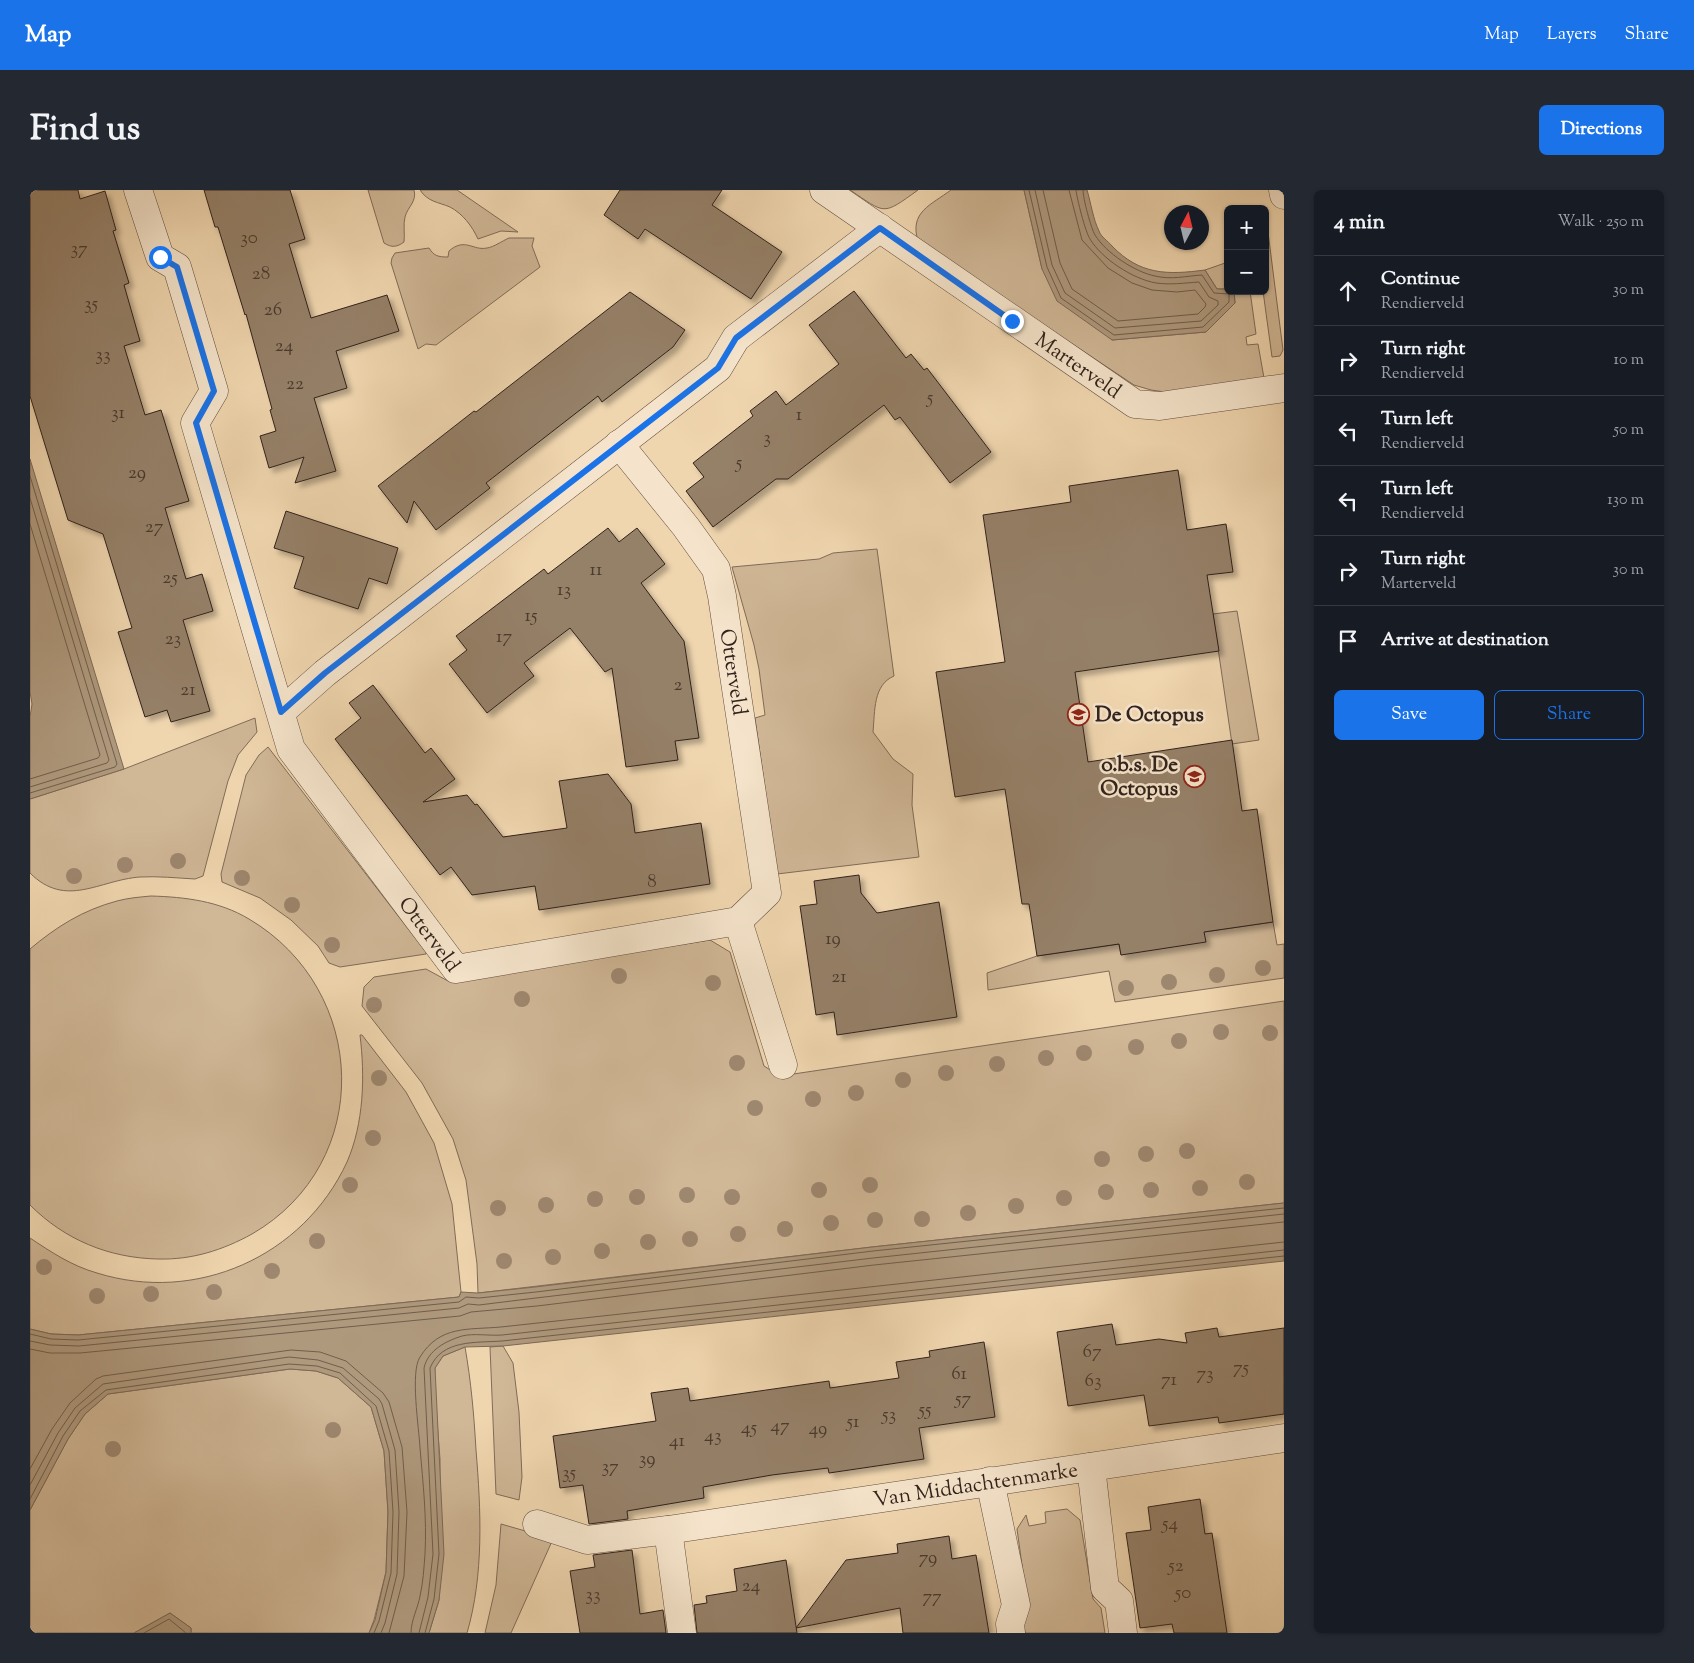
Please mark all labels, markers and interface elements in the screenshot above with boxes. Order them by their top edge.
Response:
text: Map [25,18,71,52]
text: Map [1484,22,1519,48]
text: Layers [1547,22,1597,48]
text: Share [1625,22,1669,48]
text: Find us [30,105,140,156]
button: Directions [1539,105,1664,155]
north arrow [1164,205,1209,250]
map controls [1224,205,1269,295]
button: + [1224,205,1269,250]
text: 4 min [1334,208,1385,238]
text: Walk · 250 m [1558,211,1644,234]
house number: 30 [240,225,258,252]
house number: 37 [70,236,88,263]
route start [149,246,172,269]
button: − [1224,250,1269,295]
house number: 28 [252,261,270,288]
text: Continue [1381,266,1460,293]
icon: ahead [1334,277,1362,305]
text: 30 m [1613,279,1644,302]
house number: 35 [84,291,99,318]
text: Rendierveld [1381,293,1464,316]
house number: 26 [264,297,282,324]
route end [1001,310,1024,333]
street label: Marterveld [1028,326,1127,407]
house number: 24 [275,333,294,360]
text: Turn right [1381,336,1465,363]
house number: 33 [95,342,111,369]
icon: right [1334,347,1362,375]
text: 10 m [1614,349,1644,372]
text: Rendierveld [1381,363,1464,386]
house number: 22 [286,371,304,398]
house number: 5 [926,385,934,412]
house number: 31 [111,400,126,427]
house number: 1 [796,402,803,429]
text: Turn left [1381,406,1453,433]
icon: left [1334,417,1362,445]
text: 50 m [1613,419,1644,442]
house number: 3 [763,425,771,452]
text: Rendierveld [1381,433,1464,456]
house number: 5 [735,450,743,477]
house number: 29 [128,460,146,487]
text: Turn left [1381,476,1453,503]
icon: left [1334,487,1362,515]
text: 130 m [1607,489,1644,512]
text: Rendierveld [1381,503,1464,526]
house number: 27 [145,514,164,541]
text: Turn right [1381,546,1465,573]
house number: 11 [590,557,603,584]
icon: right [1334,557,1362,585]
text: 30 m [1613,559,1644,582]
house number: 25 [162,565,178,592]
text: Marterveld [1381,573,1456,596]
house number: 13 [557,577,571,604]
house number: 15 [525,603,538,630]
house number: 17 [496,624,512,651]
house number: 23 [165,626,181,653]
street label: Otterveld [710,627,754,718]
icon: arrive [1334,627,1362,655]
text: Arrive at destination [1381,627,1549,654]
house number: 2 [674,672,683,699]
house number: 21 [180,677,196,704]
button: Save [1334,690,1484,740]
button: Share [1494,690,1644,740]
place label: De Octopus [1095,701,1204,731]
school or university icon: De Octopus [1067,702,1091,726]
place label: o.b.s. De Octopus [1100,751,1178,805]
school or university icon: o.b.s. De Octopus [1182,764,1206,788]
house number: 8 [647,869,657,896]
street label: Otterveld [390,891,467,979]
house number: 19 [825,926,841,953]
house number: 21 [831,964,847,991]
house number: 67 [1083,1339,1102,1366]
house number: 75 [1233,1355,1250,1382]
house number: 61 [951,1361,967,1388]
house number: 73 [1196,1361,1214,1388]
house number: 71 [1161,1367,1178,1394]
house number: 63 [1084,1368,1102,1395]
house number: 57 [954,1386,971,1413]
house number: 55 [917,1397,932,1424]
house number: 53 [881,1402,896,1429]
house number: 51 [846,1409,860,1436]
house number: 47 [770,1413,790,1440]
house number: 45 [741,1415,758,1442]
house number: 49 [809,1416,827,1443]
house number: 43 [704,1423,722,1450]
house number: 41 [669,1428,686,1455]
house number: 39 [639,1446,655,1473]
house number: 37 [601,1454,619,1481]
street label: Van Middachtenmarke [871,1456,1080,1516]
house number: 35 [562,1460,577,1487]
house number: 54 [1161,1511,1178,1538]
house number: 79 [919,1545,937,1572]
house number: 52 [1167,1553,1184,1580]
house number: 24 [742,1573,761,1600]
house number: 50 [1174,1580,1191,1607]
house number: 33 [585,1582,601,1609]
house number: 77 [922,1584,942,1611]

